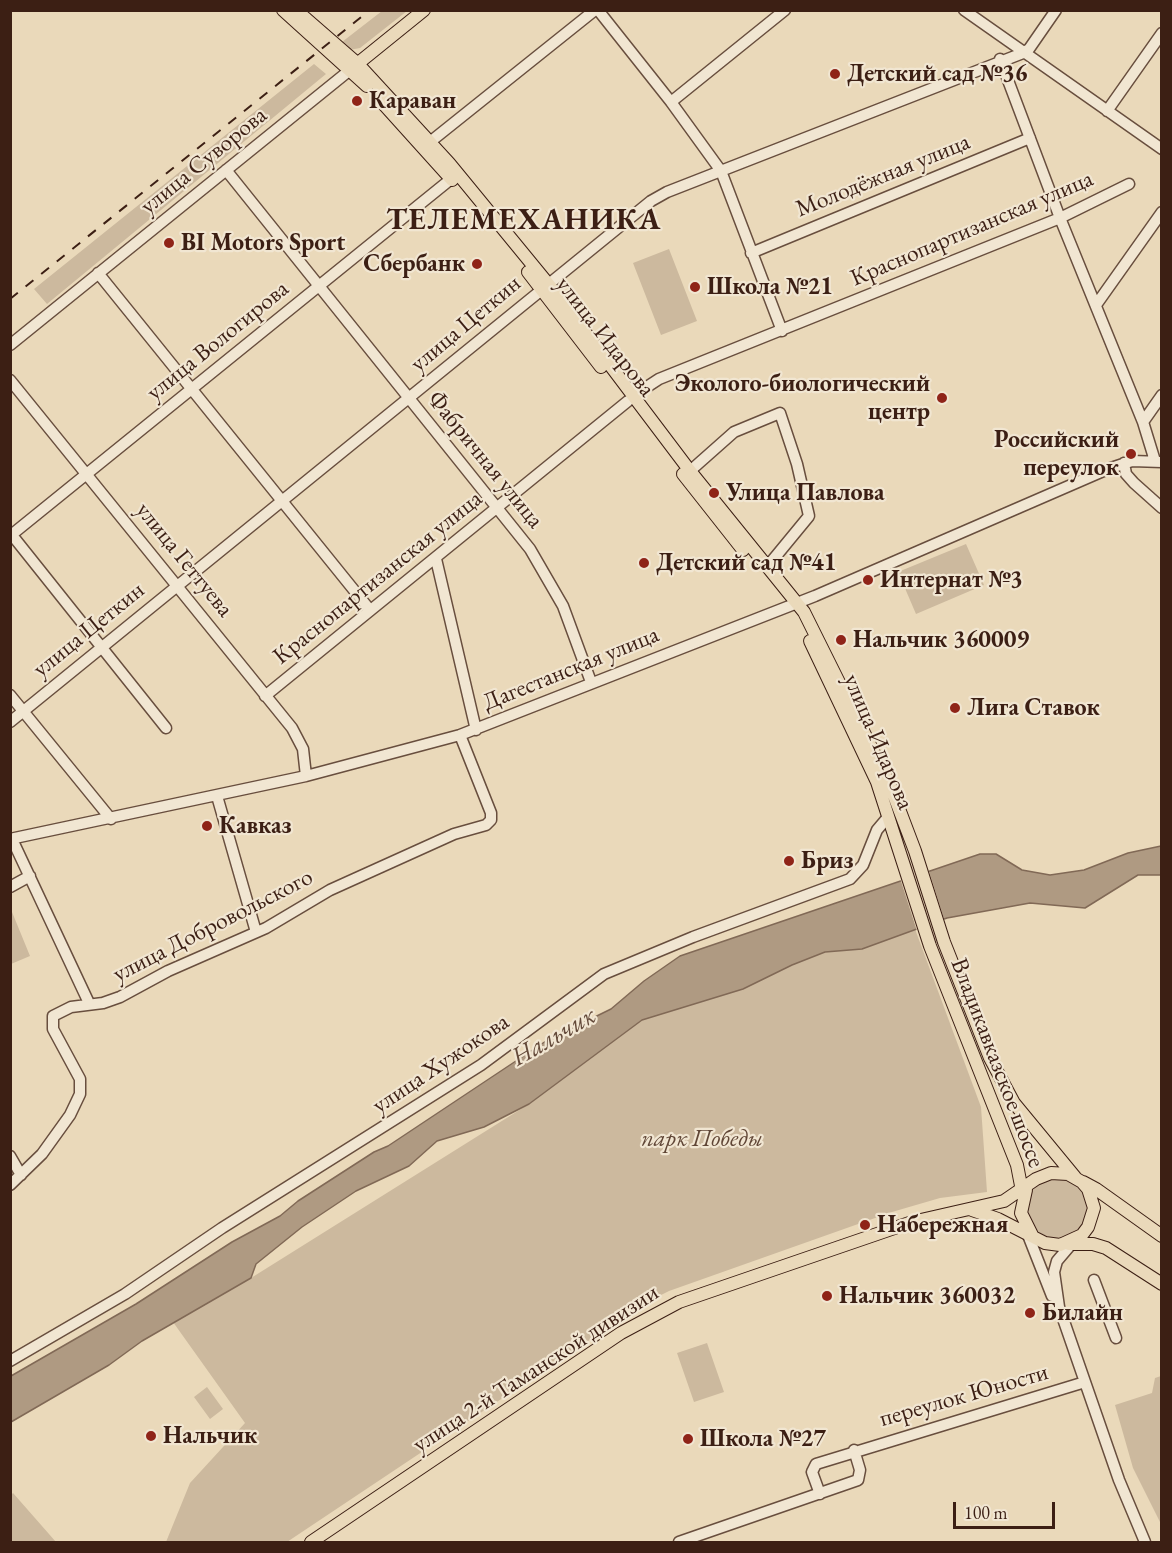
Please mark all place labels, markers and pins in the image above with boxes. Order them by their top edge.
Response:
place label: Детский сад №36 [847,60,1027,88]
marker: Детский сад №36 [828,67,842,81]
place label: Караван [369,87,456,115]
marker: Караван [350,94,364,108]
place label: BI Motors Sport [181,229,345,257]
marker: BI Motors Sport [162,236,176,250]
place label: Сбербанк [363,250,465,278]
marker: Сбербанк [470,257,484,271]
place label: Школа №21 [707,273,833,301]
marker: Школа №21 [688,280,702,294]
place label: Эколого-биологический центр [674,370,930,426]
marker: Эколого-биологический центр [935,391,949,405]
place label: Российский переулок [994,426,1119,482]
marker: Российский переулок [1124,447,1138,461]
place label: Улица Павлова [726,479,885,507]
marker: Улица Павлова [707,486,721,500]
place label: Детский сад №41 [656,549,836,577]
marker: Детский сад №41 [637,556,651,570]
place label: Интернат №3 [880,566,1023,594]
marker: Интернат №3 [861,573,875,587]
place label: Нальчик 360009 [853,626,1029,654]
marker: Нальчик 360009 [834,633,848,647]
place label: Лига Ставок [967,694,1100,722]
marker: Лига Ставок [948,701,962,715]
place label: Кавказ [219,812,291,840]
marker: Кавказ [200,819,214,833]
place label: Бриз [801,847,854,875]
marker: Бриз [782,854,796,868]
place label: Набережная [877,1211,1008,1239]
marker: Набережная [858,1218,872,1232]
place label: Нальчик 360032 [839,1282,1015,1310]
marker: Нальчик 360032 [820,1289,834,1303]
place label: Билайн [1042,1299,1123,1327]
marker: Билайн [1023,1306,1037,1320]
place label: Нальчик [163,1422,257,1450]
place label: Школа №27 [700,1425,826,1453]
marker: Нальчик [144,1429,158,1443]
marker: Школа №27 [681,1432,695,1446]

